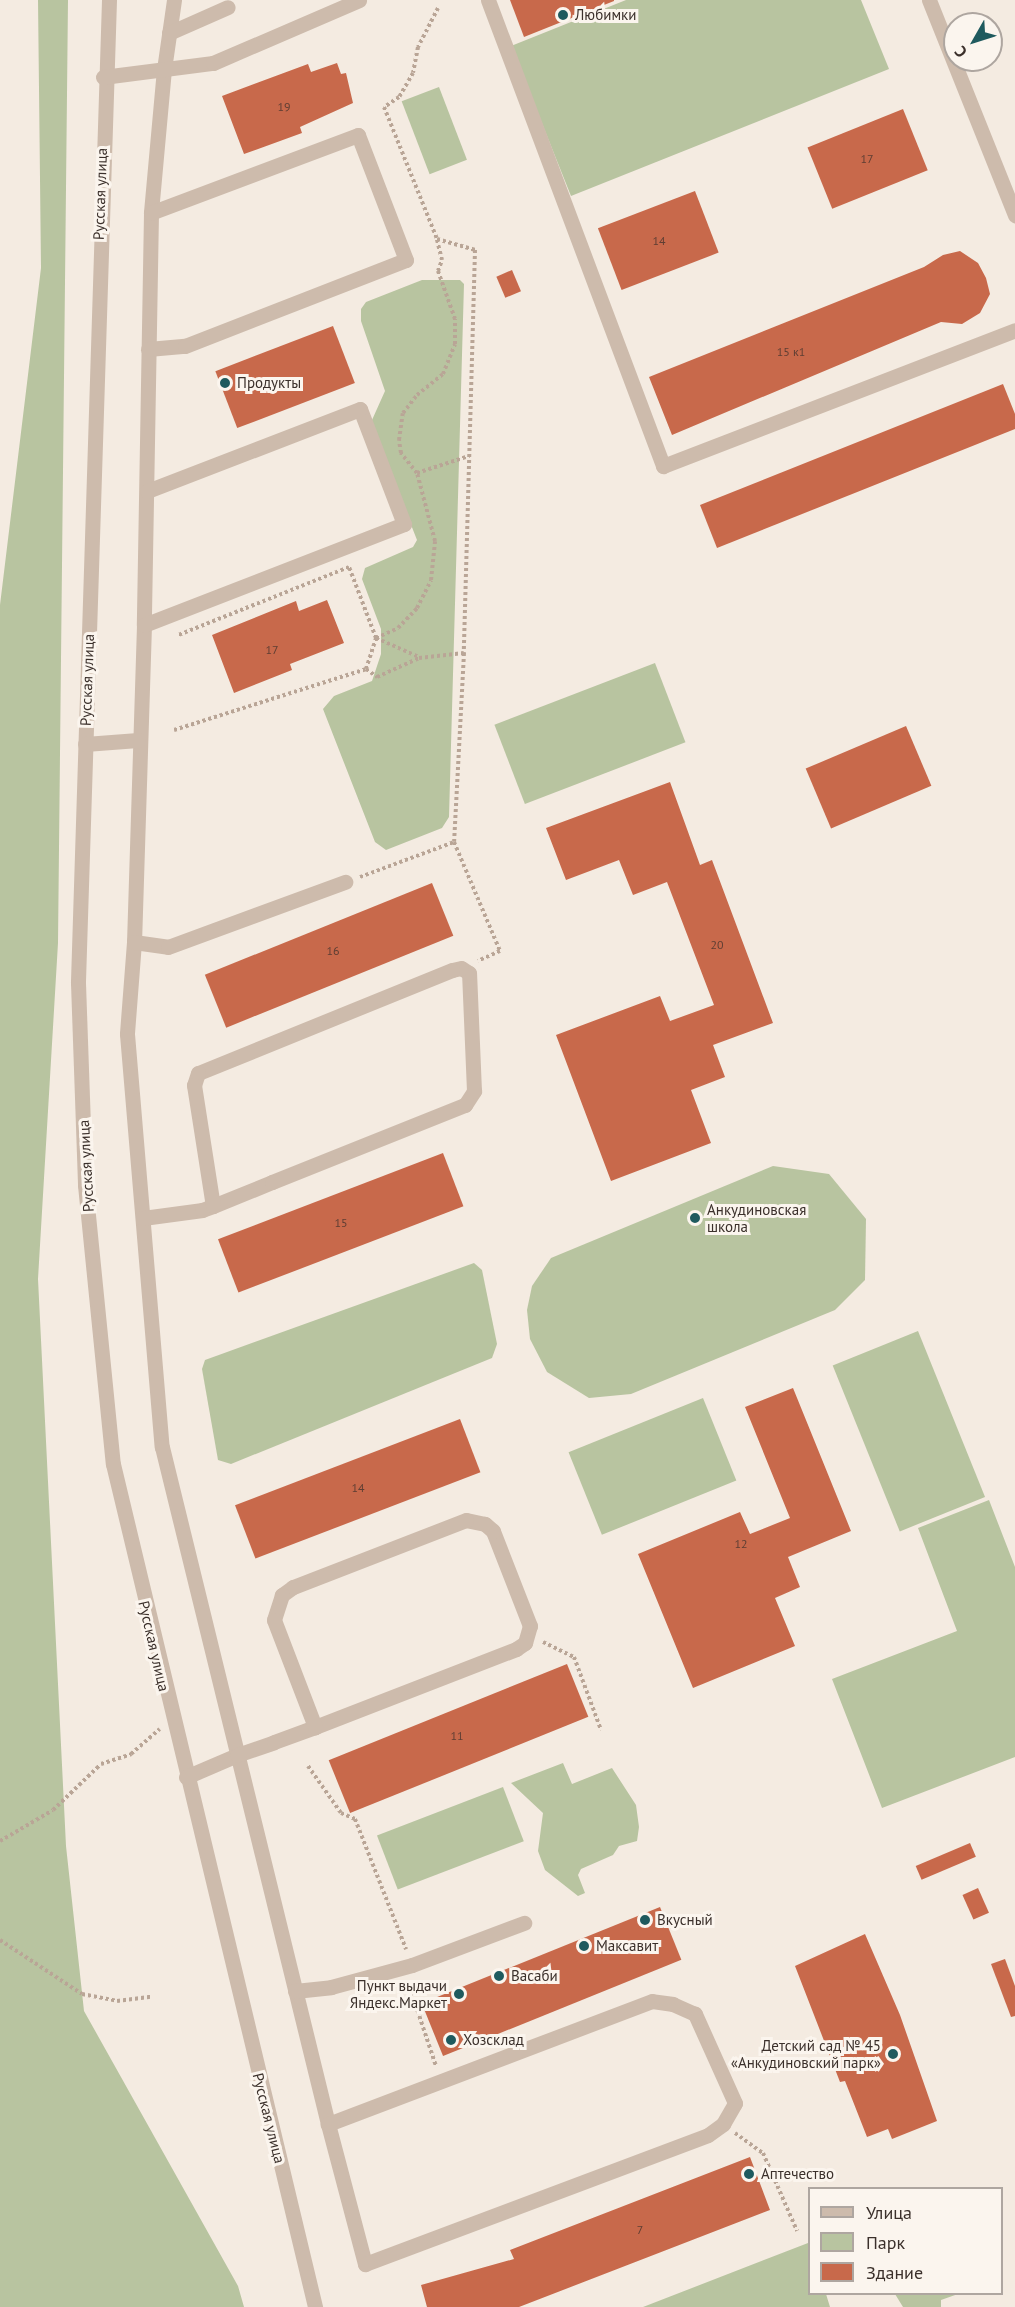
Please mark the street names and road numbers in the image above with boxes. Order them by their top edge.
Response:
street label: Русская улица [89,148,111,240]
street label: Русская улица [76,634,98,726]
street label: Русская улица [75,1119,97,1213]
street label: Русская улица [135,1599,173,1693]
street label: Русская улица [249,2071,289,2165]

